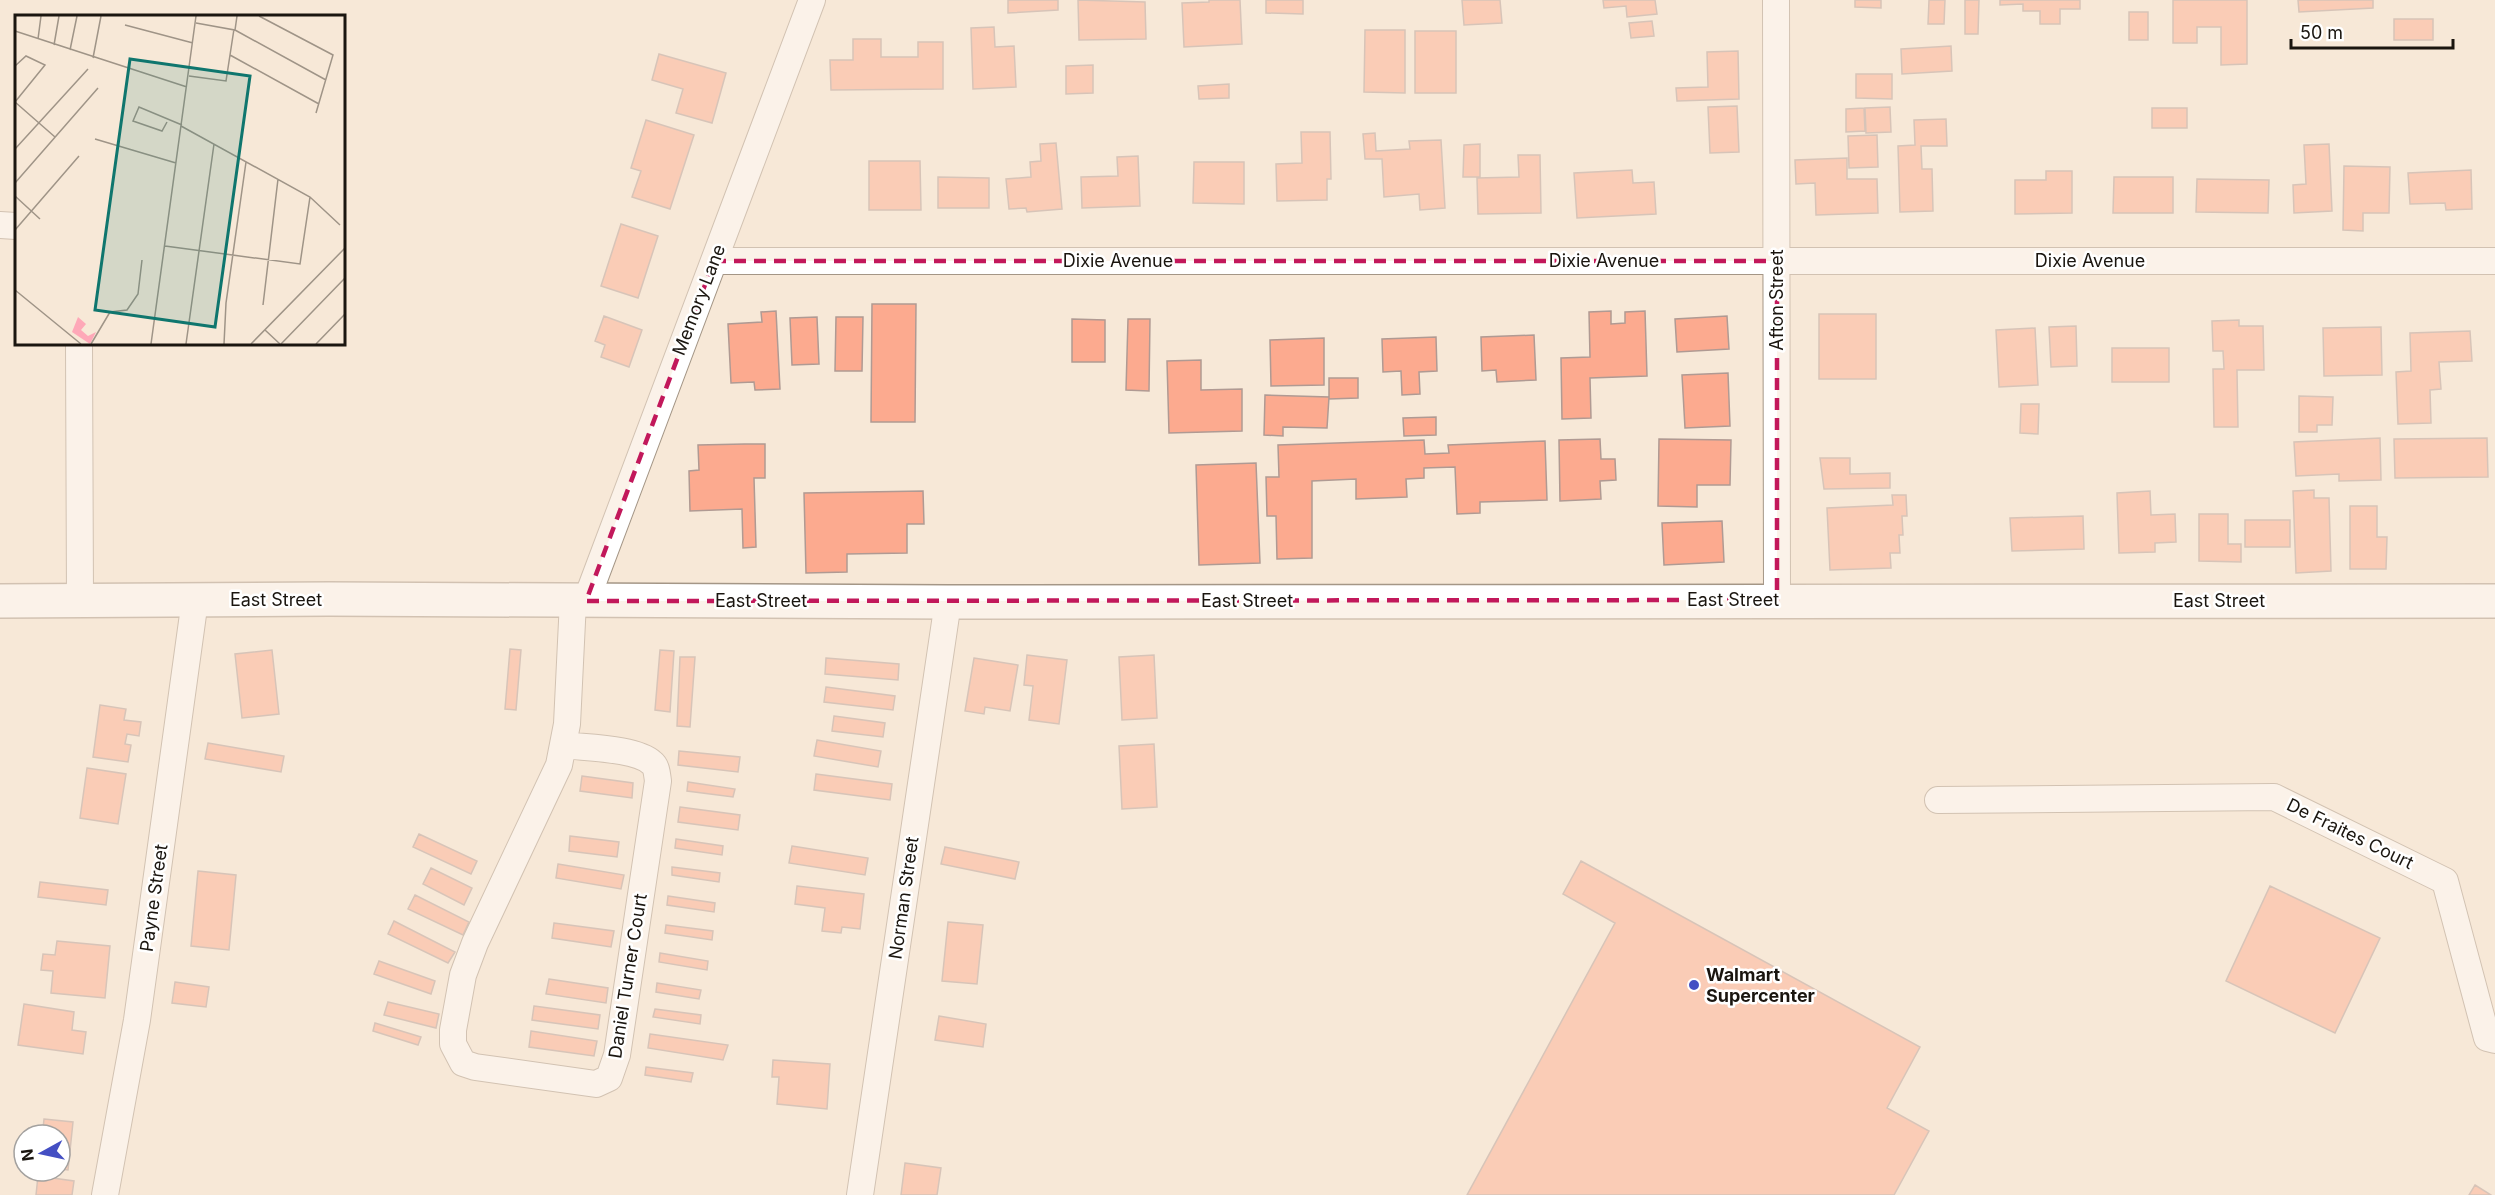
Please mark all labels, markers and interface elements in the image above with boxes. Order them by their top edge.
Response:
scale bar [2291,12,2453,50]
inset map [15,15,345,345]
text: 50 m [2300,22,2343,43]
street label: Memory Lane [668,241,729,358]
street label: Afton Street [1766,249,1787,351]
street label: Dixie Avenue [1063,250,1173,271]
street label: Dixie Avenue [1549,250,1659,271]
street label: Dixie Avenue [2035,250,2145,271]
street label: East Street [230,589,322,610]
street label: East Street [1687,589,1779,610]
street label: East Street [715,590,807,611]
street label: East Street [1201,590,1293,611]
street label: East Street [2173,590,2265,611]
street label: De Fraites Court [2284,794,2417,873]
street label: Norman Street [884,835,923,961]
street label: Payne Street [136,843,171,953]
street label: Daniel Turner Court [604,892,651,1060]
place label: Walmart Supercenter [1706,964,1815,1006]
marker: Walmart Supercenter [1687,978,1701,992]
north arrow [12,1123,72,1183]
text: N [16,1148,38,1163]

